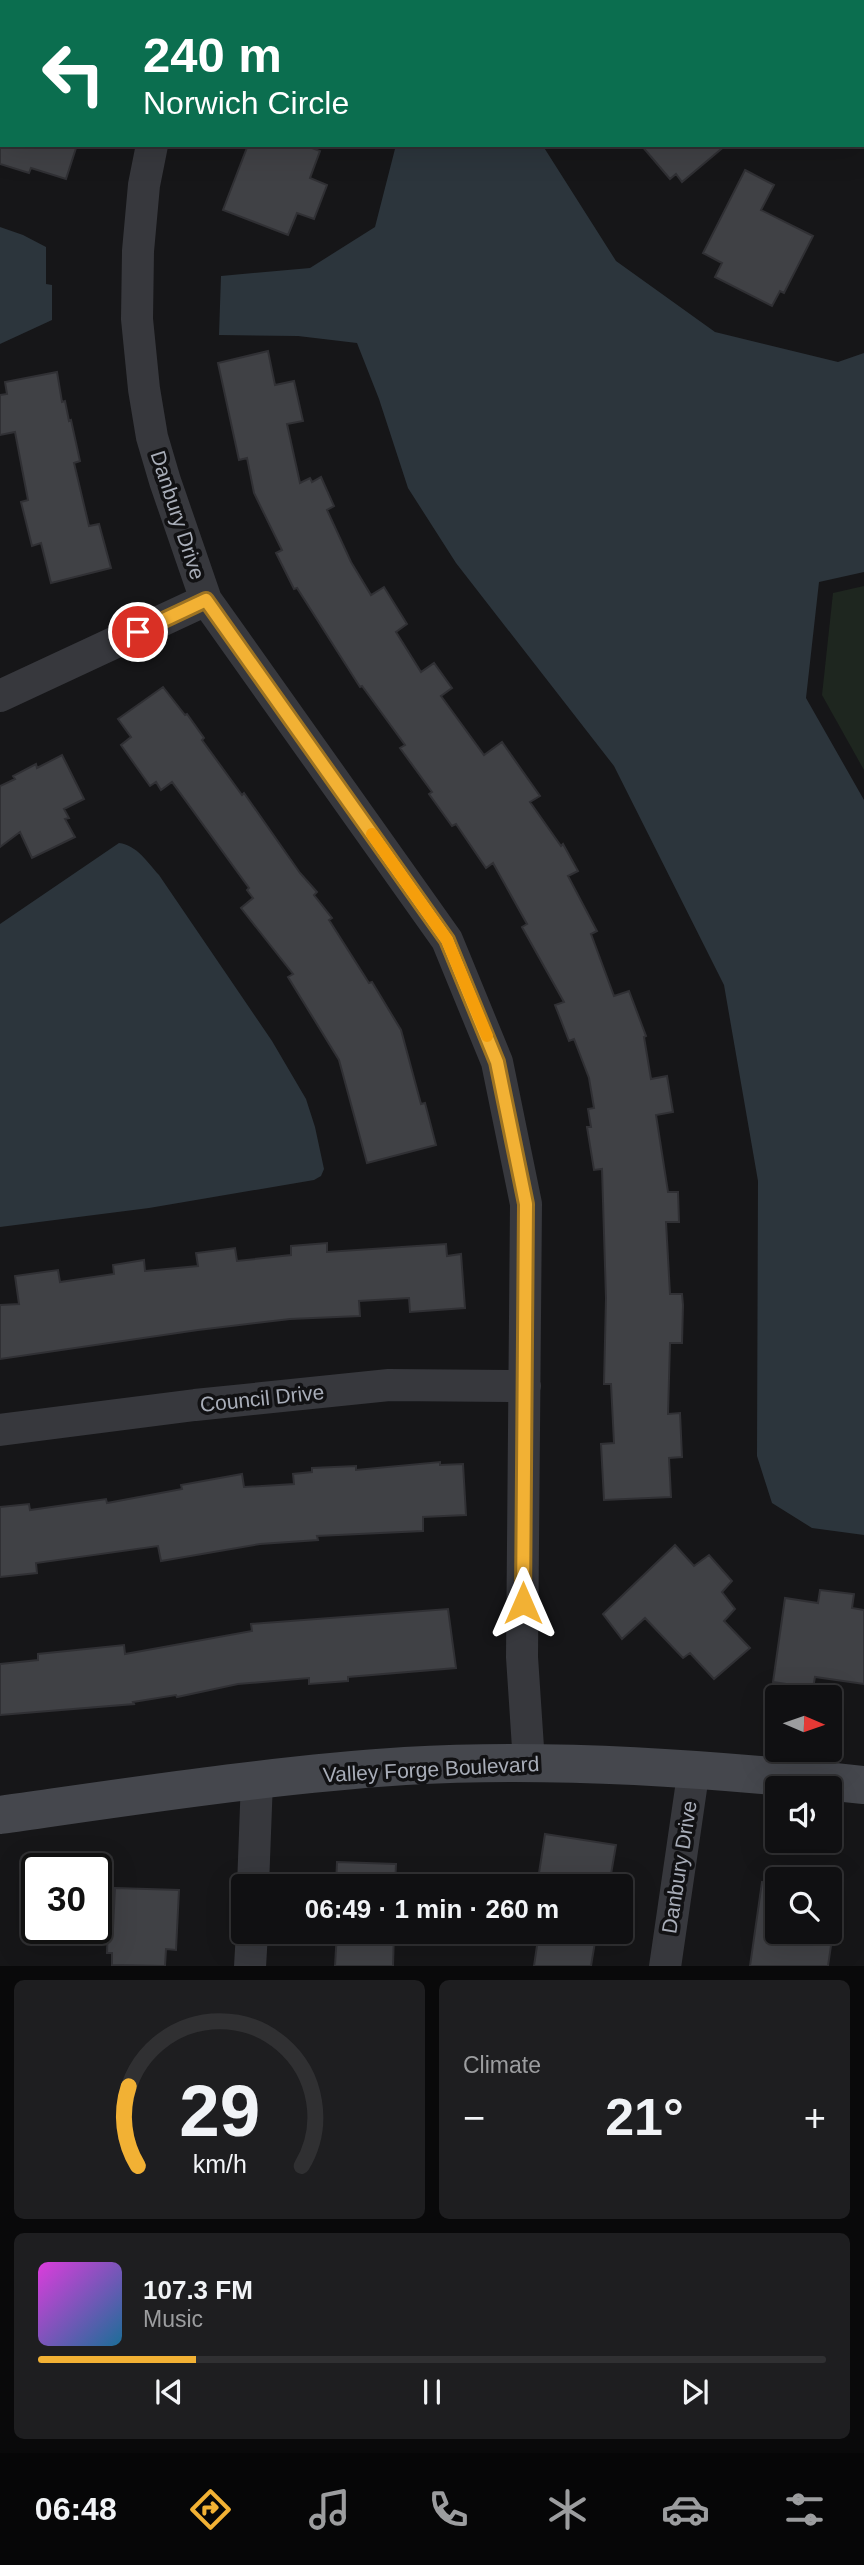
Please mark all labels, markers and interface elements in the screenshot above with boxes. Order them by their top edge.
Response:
icon: left [28,28,119,119]
text: 240 m [143,28,282,82]
text: Norwich Circle [143,85,349,121]
street label: Danbury Drive [146,448,210,582]
pin [108,602,168,662]
icon: arrive [119,613,157,651]
street label: Council Drive [199,1380,325,1416]
position arrow [486,1566,560,1640]
north arrow [765,1685,842,1762]
map controls [765,1685,842,1944]
street label: Valley Forge Boulevard [322,1752,540,1786]
button: sound [765,1776,842,1853]
street label: Danbury Drive [657,1799,701,1935]
speed limit sign: 30 [21,1853,112,1944]
button: search [765,1867,842,1944]
text: 06:49 · 1 min · 260 m [305,1894,559,1924]
text: Climate [463,2052,541,2078]
text: 29 [179,2070,260,2151]
text: 21° [605,2088,684,2146]
text: − [463,2097,485,2139]
text: + [804,2097,826,2139]
text: km/h [192,2149,247,2177]
text: 107.3 FM [143,2275,253,2305]
text: Music [143,2306,203,2332]
icon: previous [150,2373,188,2411]
icon: pause [413,2373,451,2411]
icon: next [676,2373,714,2411]
icon: directions [186,2485,235,2534]
icon: music [305,2485,354,2534]
icon: phone [424,2485,473,2534]
icon: climate [543,2485,592,2534]
icon: car [661,2485,710,2534]
icon: filters [780,2485,829,2534]
text: 06:48 [35,2491,117,2527]

